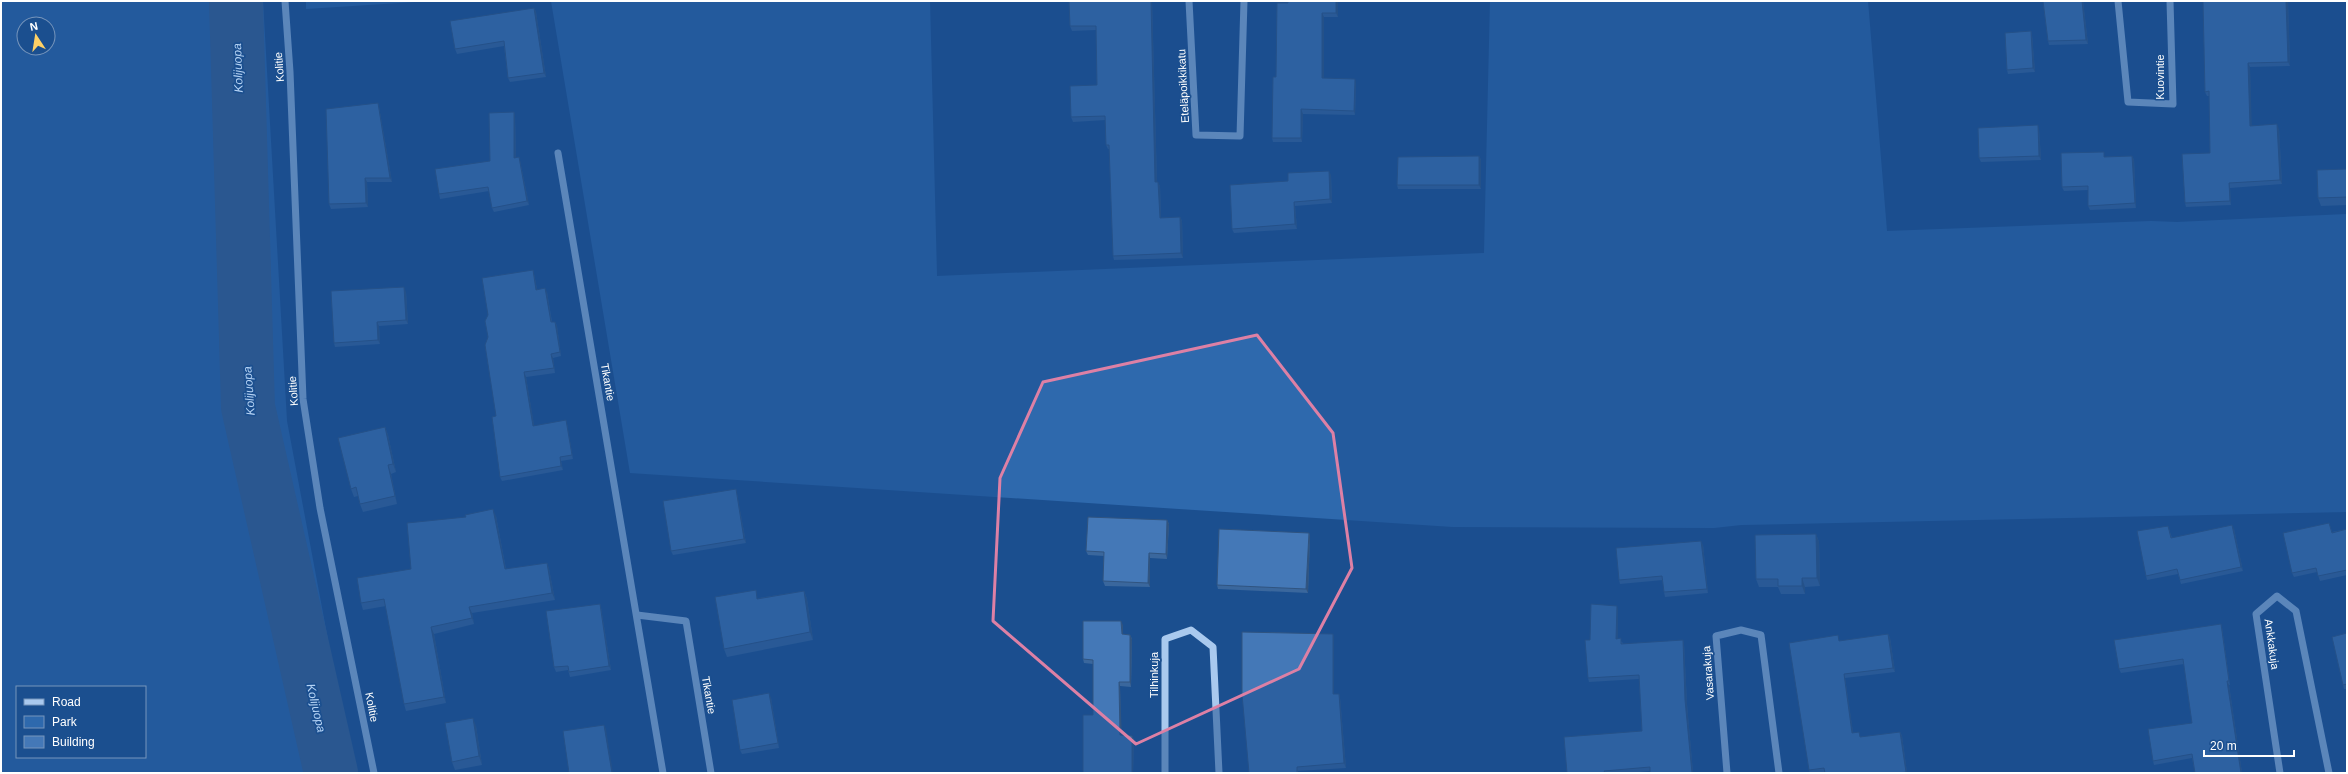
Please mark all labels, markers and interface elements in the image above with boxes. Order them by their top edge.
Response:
north arrow [16,16,56,56]
text: N [29,20,39,33]
water label: Kolijuopa [230,43,246,93]
street label: Eteläpoikkikatu [1175,49,1191,123]
street label: Kolitie [272,52,286,82]
street label: Kuovintie [2154,54,2166,100]
street label: Tikantie [599,362,617,402]
water label: Kolijuopa [240,366,258,416]
street label: Kolitie [286,376,300,406]
street label: Ankkakuja [2263,618,2282,671]
street label: Vasarakuja [1700,645,1716,700]
street label: Tilhinkuja [1148,651,1160,698]
street label: Tikantie [700,675,718,715]
water label: Kolijuopa [304,682,328,734]
legend [16,686,146,758]
street label: Kolitie [363,691,381,723]
text: Road [52,695,81,709]
text: Park [52,715,78,729]
scale bar [2204,732,2294,758]
text: Building [52,735,95,749]
text: 20 m [2210,739,2237,753]

